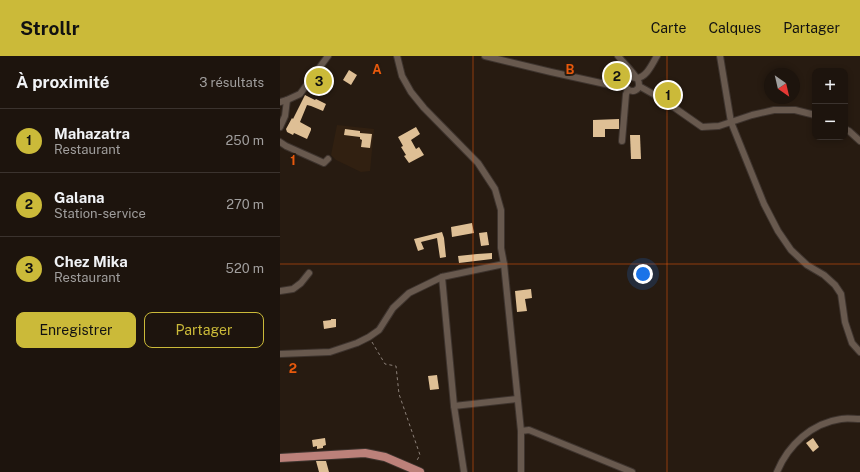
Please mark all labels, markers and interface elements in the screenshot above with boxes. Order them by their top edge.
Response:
text: Strollr [20,17,79,39]
text: Carte [651,20,687,36]
text: Calques [709,20,761,36]
text: Partager [783,20,840,36]
pin: 2 [604,61,630,91]
text: A [372,62,382,77]
text: B [566,62,575,77]
pin: 3 [306,66,332,96]
north arrow [764,68,800,104]
map controls [812,68,848,140]
button: + [812,68,848,104]
text: À proximité [16,72,110,92]
text: 3 résultats [199,75,264,90]
pin: 1 [655,80,681,110]
button: − [812,104,848,140]
text: Mahazatra [54,125,130,142]
text: 1 [26,133,32,148]
text: 250 m [226,133,264,148]
text: Restaurant [54,142,120,157]
text: 1 [290,153,296,168]
text: Galana [54,189,105,206]
text: 2 [25,197,33,212]
text: 270 m [226,197,264,212]
text: Station-service [54,206,146,221]
text: Chez Mika [54,253,128,270]
text: 3 [25,261,33,276]
text: 520 m [226,261,264,276]
your location [633,264,653,284]
text: Restaurant [54,270,120,285]
button: Enregistrer [16,312,136,348]
button: Partager [144,312,264,348]
text: 2 [289,361,297,376]

